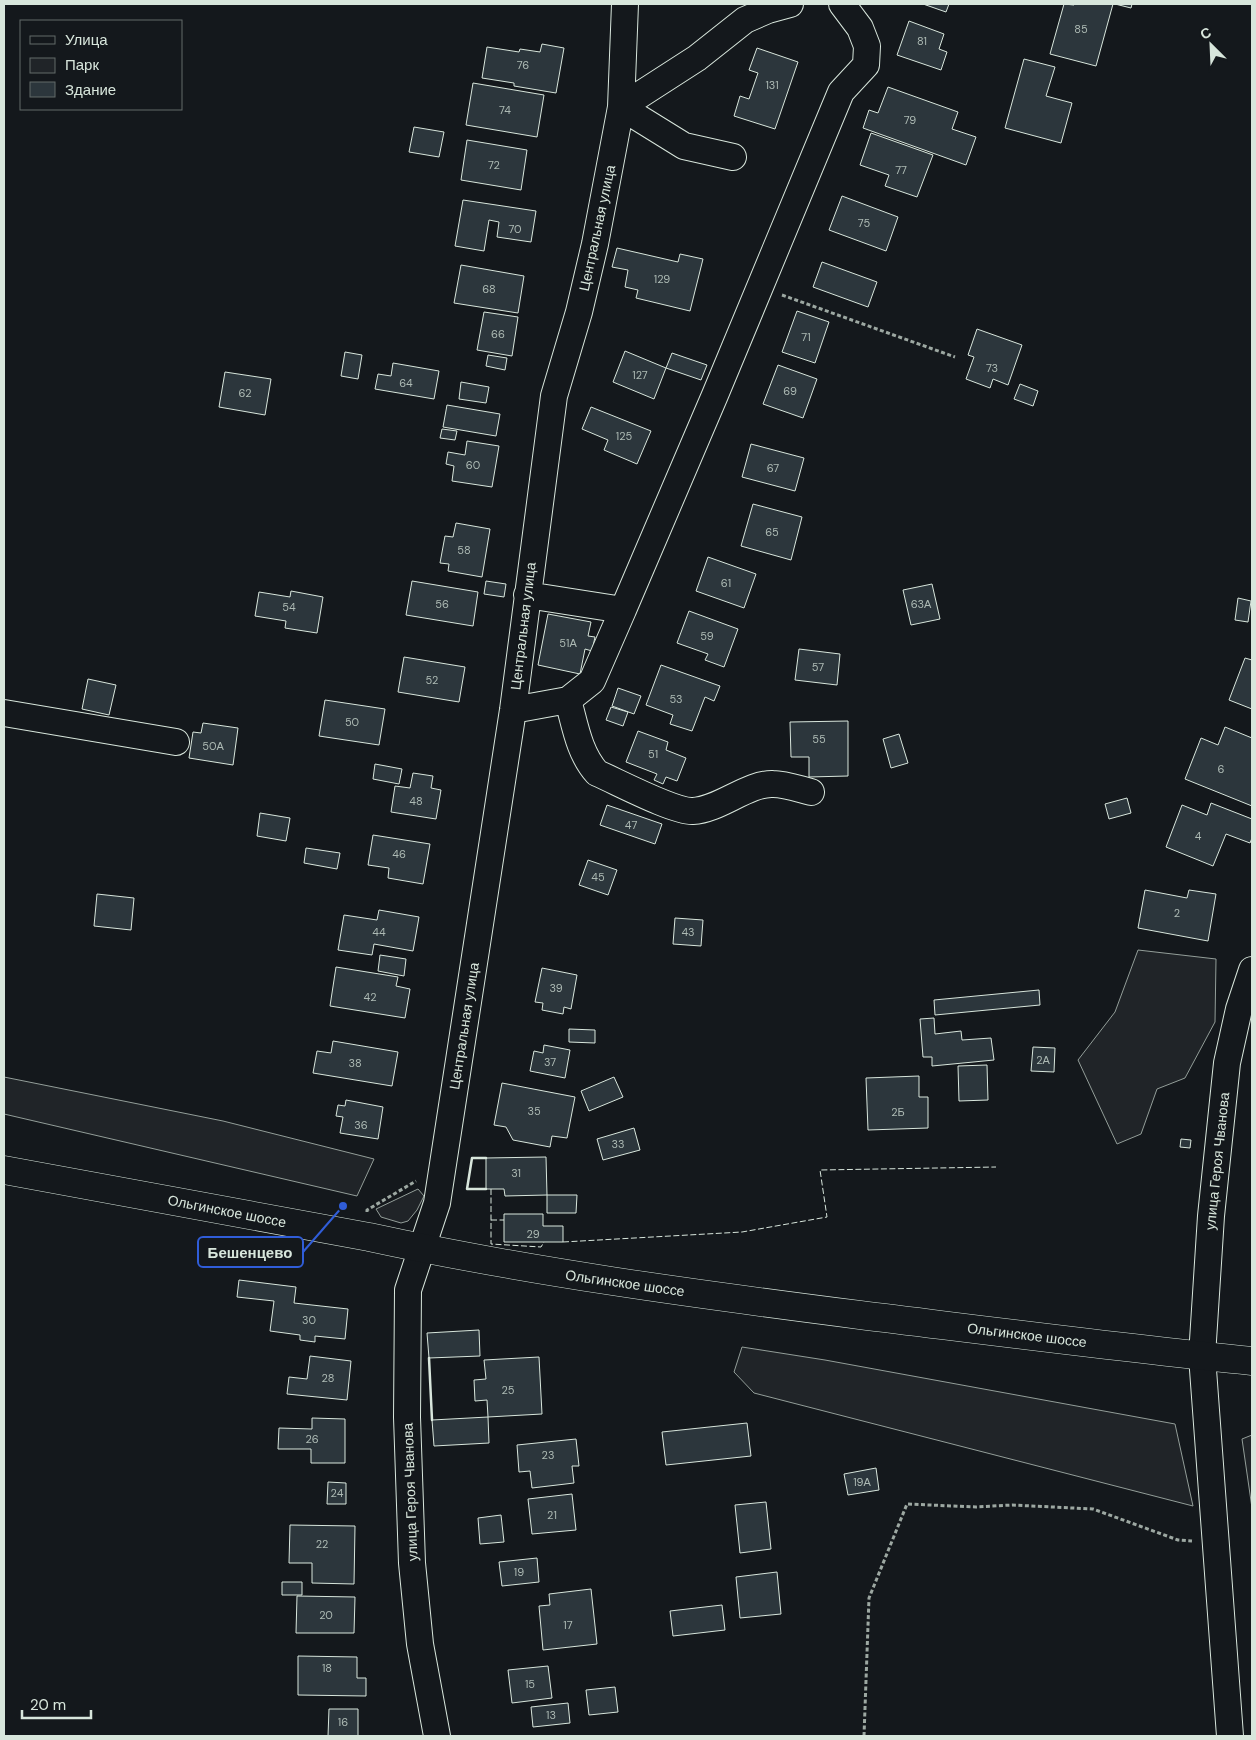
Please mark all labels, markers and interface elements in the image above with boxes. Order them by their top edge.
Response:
legend [20,20,182,110]
north arrow [1186,20,1236,70]
house number: 85 [1074,22,1088,36]
text: С [1197,23,1214,43]
text: Улица [65,30,108,50]
house number: 81 [917,34,927,48]
text: Парк [65,55,99,75]
house number: 76 [517,58,529,72]
house number: 131 [765,78,779,92]
text: Здание [65,80,116,100]
house number: 74 [499,103,511,117]
house number: 79 [904,113,916,127]
house number: 72 [488,158,500,172]
street label: Центральная улица [575,163,619,293]
house number: 77 [895,163,907,177]
house number: 75 [858,216,870,230]
house number: 70 [508,222,522,236]
house number: 129 [654,272,670,286]
house number: 68 [482,282,496,296]
house number: 66 [491,327,505,341]
house number: 71 [801,330,811,344]
house number: 73 [986,361,998,375]
house number: 127 [632,368,648,382]
house number: 64 [399,376,413,390]
house number: 69 [783,384,797,398]
house number: 62 [239,386,251,400]
house number: 125 [616,429,633,443]
house number: 60 [466,458,480,472]
house number: 67 [767,461,779,475]
house number: 65 [765,525,779,539]
house number: 58 [457,543,471,557]
street label: Центральная улица [506,561,540,691]
house number: 61 [721,576,731,590]
house number: 56 [435,597,449,611]
house number: 63А [911,597,932,611]
house number: 54 [282,600,296,614]
house number: 59 [700,629,714,643]
house number: 51А [559,636,577,650]
house number: 57 [812,660,824,674]
house number: 52 [426,673,438,687]
house number: 53 [669,692,683,706]
house number: 50 [345,715,359,729]
house number: 55 [812,732,826,746]
house number: 50А [202,739,224,753]
house number: 51 [648,747,658,761]
house number: 6 [1218,762,1225,776]
house number: 48 [409,794,423,808]
house number: 47 [625,818,637,832]
house number: 4 [1195,829,1202,843]
house number: 46 [392,847,406,861]
house number: 45 [591,870,605,884]
house number: 2 [1174,906,1180,920]
house number: 44 [372,925,386,939]
house number: 43 [681,925,695,939]
street label: Центральная улица [445,961,483,1091]
house number: 39 [549,981,563,995]
house number: 42 [363,990,377,1004]
house number: 2А [1036,1053,1050,1067]
house number: 37 [544,1055,556,1069]
house number: 38 [348,1056,362,1070]
street label: улица Героя Чванова [1201,1091,1233,1231]
house number: 35 [527,1104,541,1118]
house number: 2Б [891,1105,905,1119]
house number: 36 [354,1118,368,1132]
house number: 33 [611,1137,625,1151]
house number: 31 [511,1166,521,1180]
street label: Ольгинское шоссе [166,1191,288,1231]
house number: 29 [526,1227,540,1241]
callout: Бешенцево [198,1237,303,1267]
text: Бешенцево [208,1243,292,1263]
street label: Ольгинское шоссе [564,1266,686,1300]
house number: 30 [302,1313,316,1327]
street label: Ольгинское шоссе [966,1319,1088,1351]
house number: 28 [322,1371,334,1385]
house number: 25 [501,1383,515,1397]
street label: улица Героя Чванова [399,1422,421,1562]
house number: 26 [305,1432,319,1446]
house number: 23 [542,1448,554,1462]
house number: 19А [853,1475,871,1489]
house number: 24 [331,1486,344,1500]
house number: 21 [547,1508,557,1522]
house number: 22 [316,1537,328,1551]
house number: 19 [514,1565,524,1579]
house number: 20 [319,1608,333,1622]
house number: 17 [563,1618,573,1632]
house number: 18 [322,1661,332,1675]
house number: 15 [525,1677,535,1691]
scale bar [22,1688,91,1720]
text: 20 m [30,1695,66,1715]
house number: 13 [546,1708,556,1722]
house number: 16 [338,1715,348,1729]

